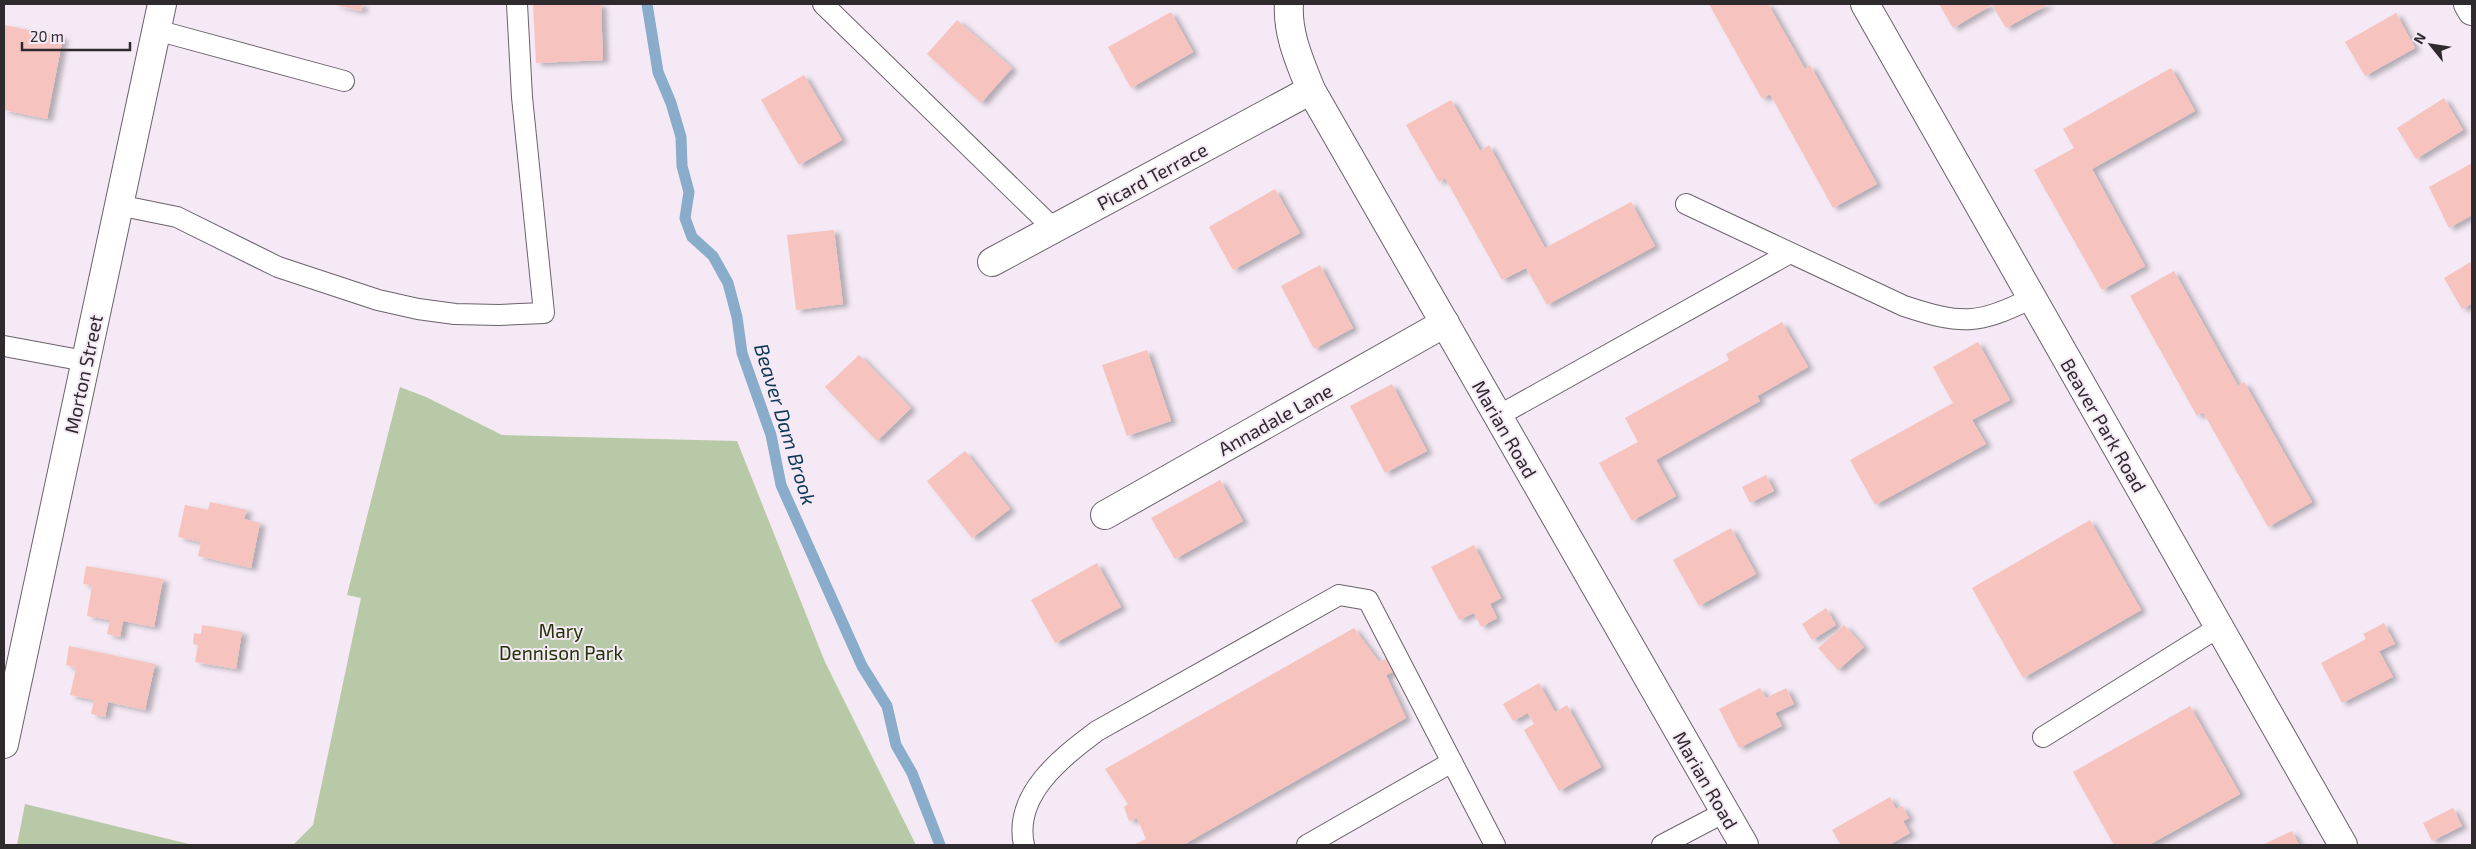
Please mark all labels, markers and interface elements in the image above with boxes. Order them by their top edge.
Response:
scale bar [22,20,130,52]
north arrow [2406,20,2456,70]
text: 20 m [30,27,64,45]
text: N [2409,30,2429,47]
street label: Picard Terrace [1093,137,1211,215]
street label: Morton Street [59,312,107,436]
water label: Beaver Dam Brook [750,340,822,508]
street label: Beaver Park Road [2056,354,2152,496]
street label: Marian Road [1468,376,1542,482]
street label: Annadale Lane [1214,378,1336,460]
park label: Mary Dennison Park [499,619,623,664]
street label: Marian Road [1669,727,1743,833]

